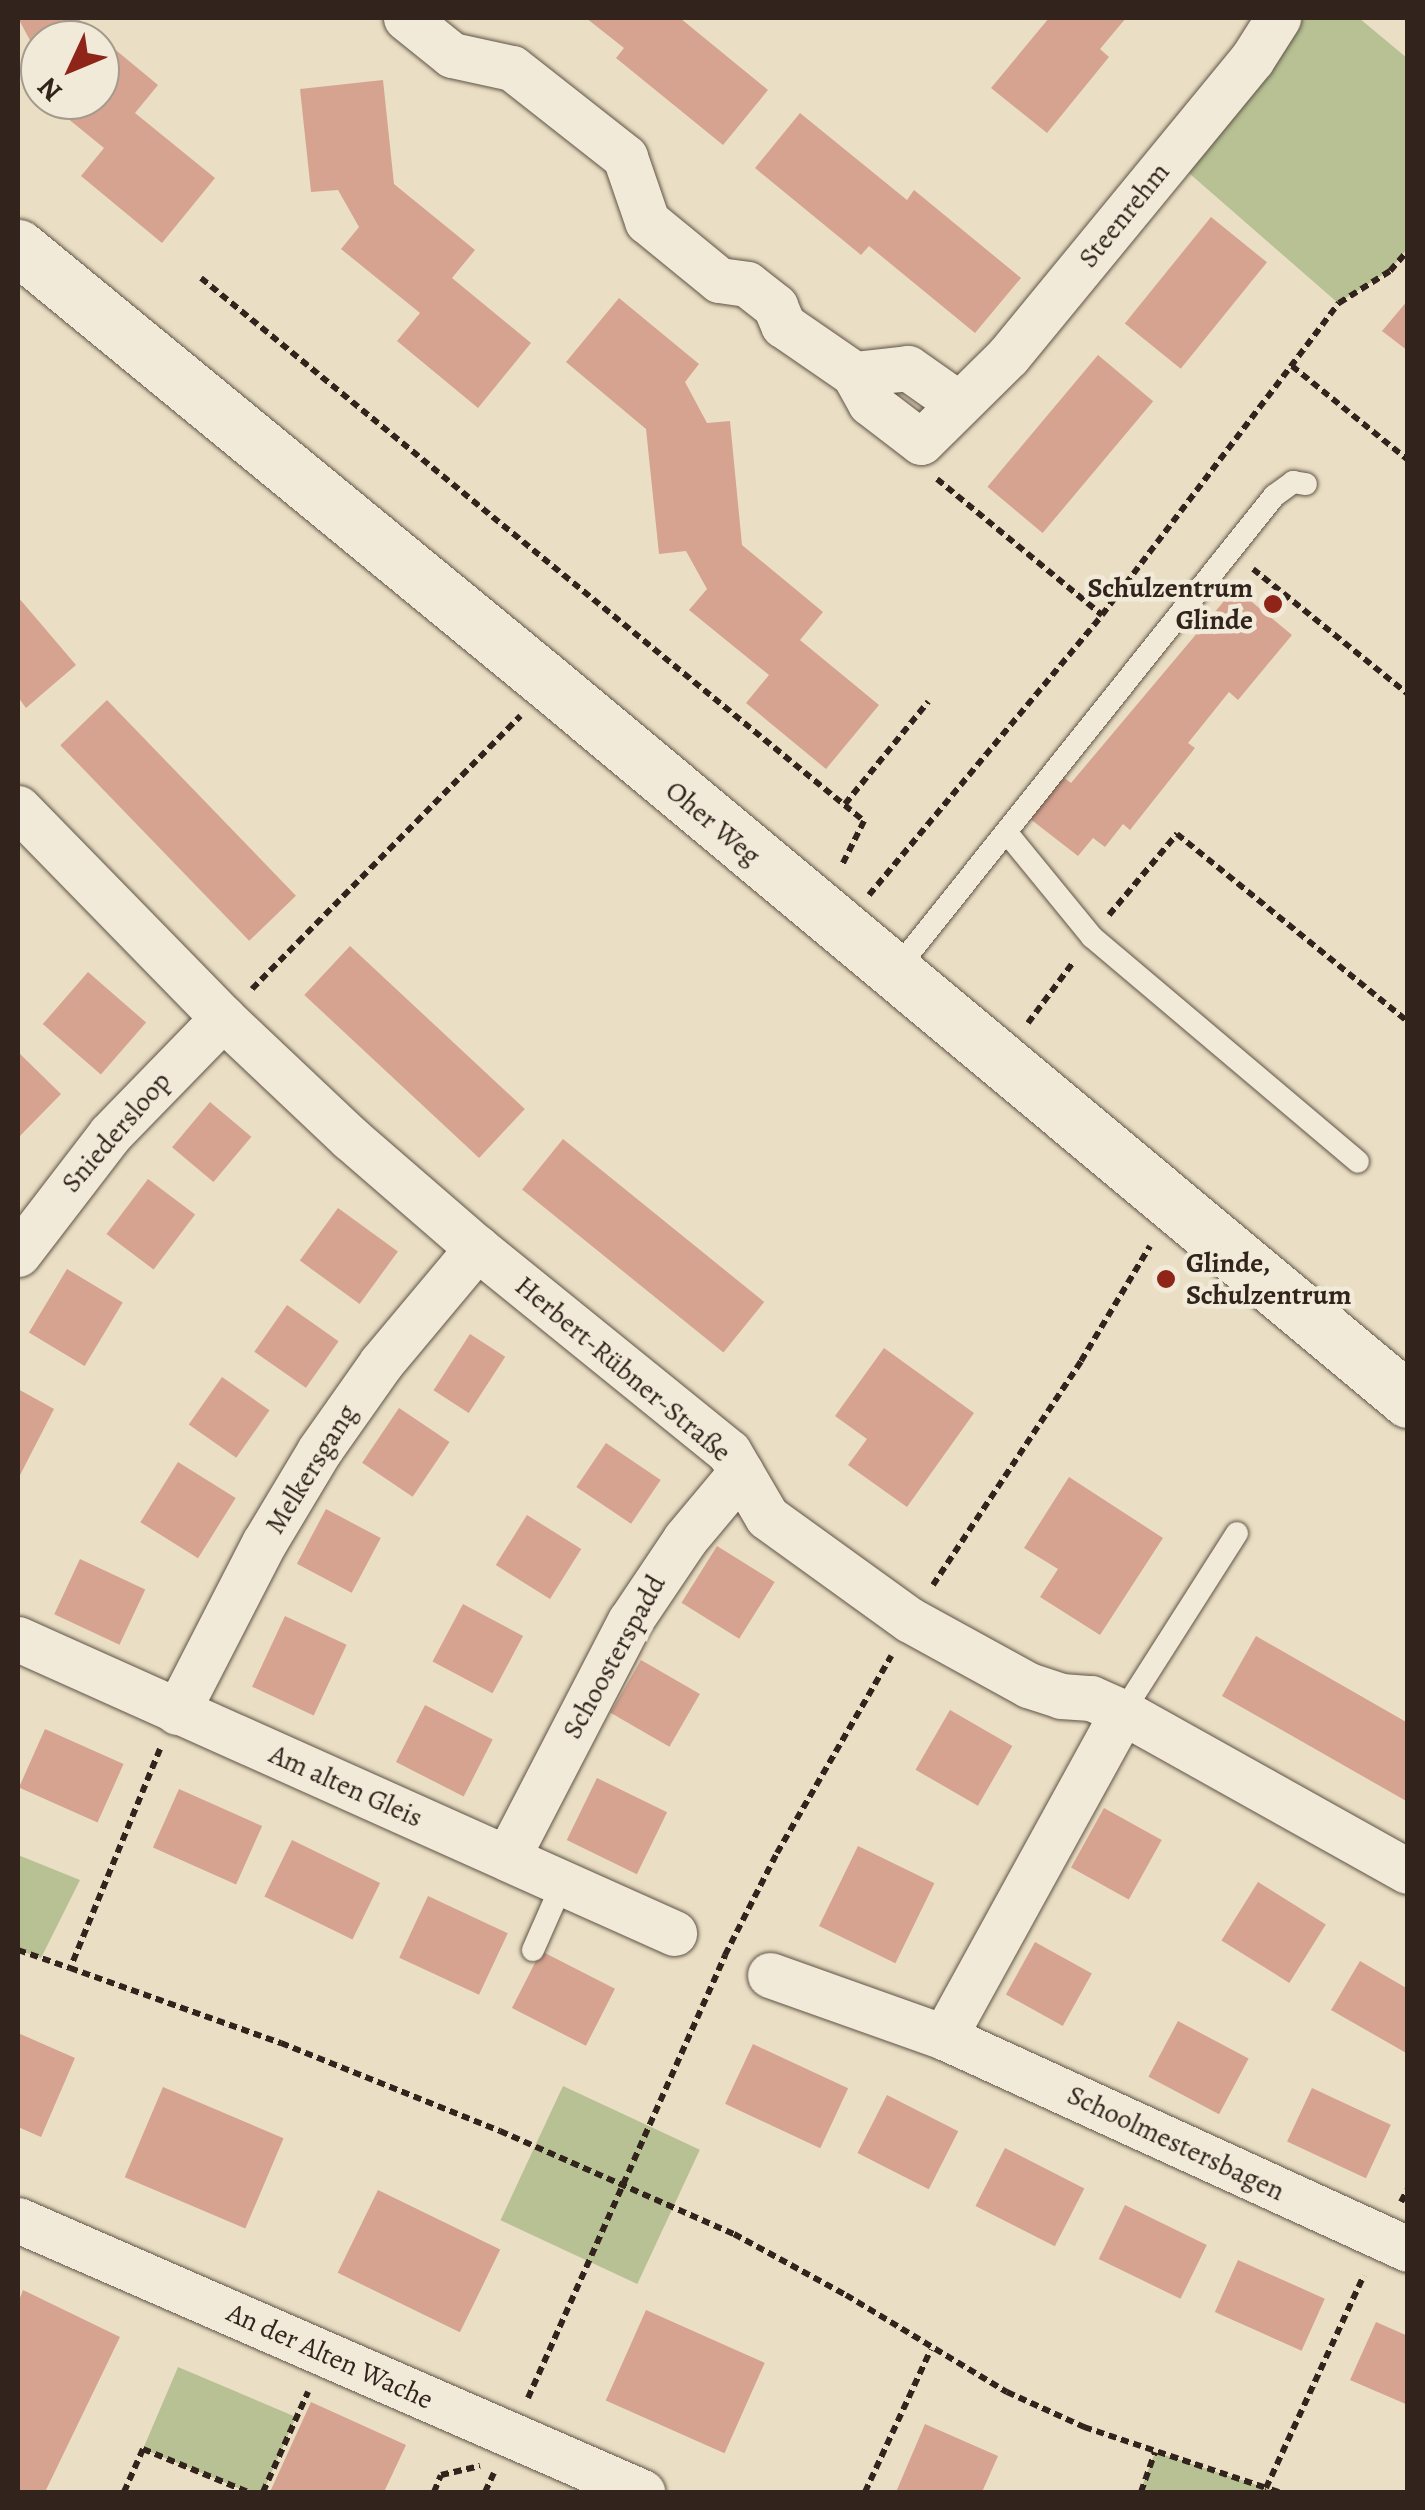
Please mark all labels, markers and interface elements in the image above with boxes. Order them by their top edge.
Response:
north arrow [20,20,120,120]
text: N [29,69,71,110]
street label: Steenrehm [1071,156,1177,274]
place label: Schulzentrum Glinde [1087,571,1253,637]
marker: Schulzentrum Glinde [1262,593,1284,615]
street label: Oher Weg [659,774,767,872]
street label: Sniedersloop [54,1065,178,1199]
place label: Glinde, Schulzentrum [1186,1246,1352,1312]
marker: Glinde, Schulzentrum [1155,1268,1177,1290]
street label: Herbert-Rübner-Straße [508,1269,738,1469]
street label: Melkersgang [258,1398,364,1540]
street label: Schoosterspadd [555,1569,673,1745]
street label: Am alten Gleis [264,1737,428,1835]
street label: Schoolmestersbagen [1062,2078,1290,2208]
street label: An der Alten Wache [222,2295,438,2417]

